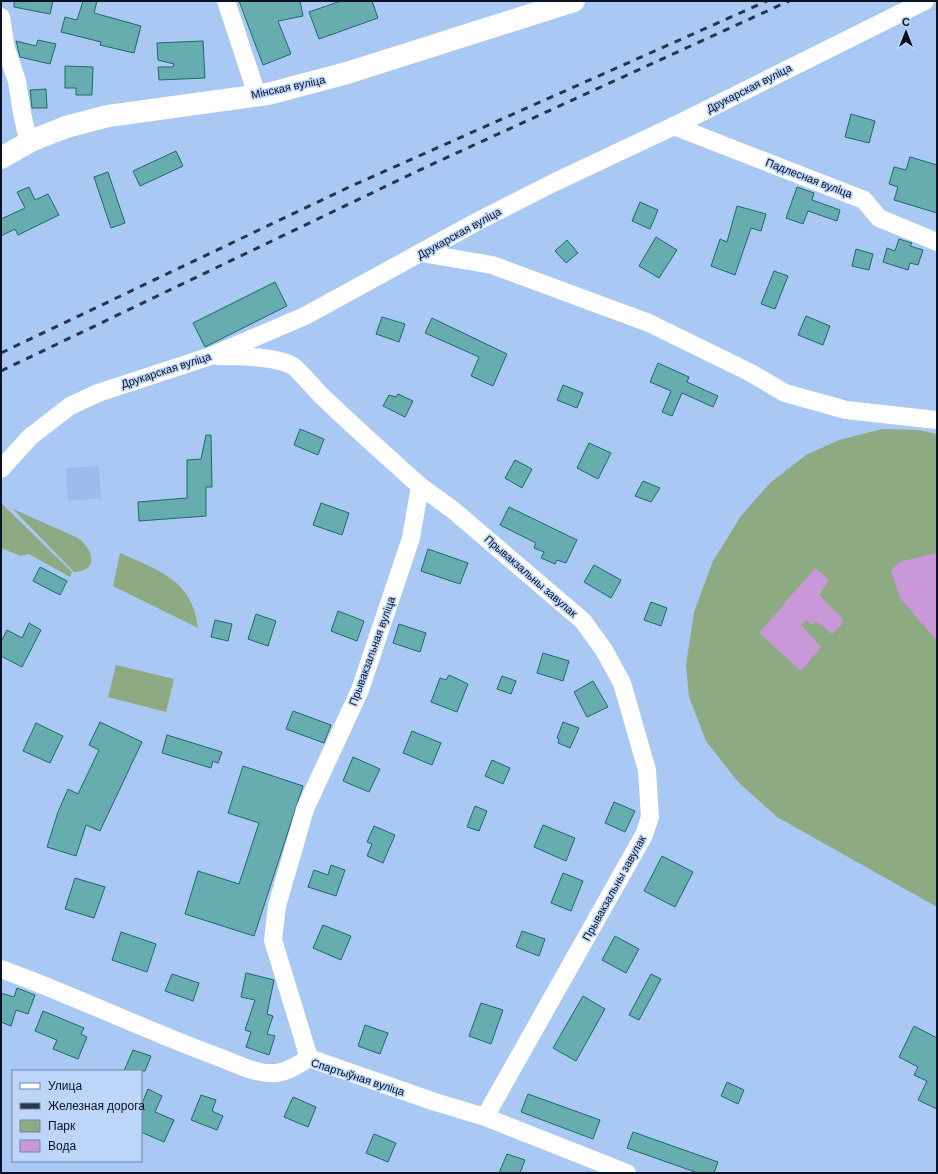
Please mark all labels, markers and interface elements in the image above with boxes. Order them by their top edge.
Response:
north arrow [886,12,926,52]
text: С [902,15,910,29]
street label: Друкарская вуліца [704,60,795,116]
street label: Мінская вуліца [250,72,327,102]
street label: Падлесная вуліца [764,155,855,201]
street label: Друкарская вуліца [415,204,504,262]
street label: Друкарская вуліца [119,349,214,391]
street label: Прывакзальны завулак [482,532,580,620]
street label: Прывакзальная вуліца [346,594,399,708]
street label: Прывакзальны завулак [579,833,649,943]
street label: Спартыўная вуліца [309,1055,407,1099]
legend [12,1070,142,1162]
text: Улица [48,1078,82,1094]
text: Железная дорога [48,1098,145,1114]
text: Парк [48,1118,76,1134]
text: Вода [48,1138,76,1154]

